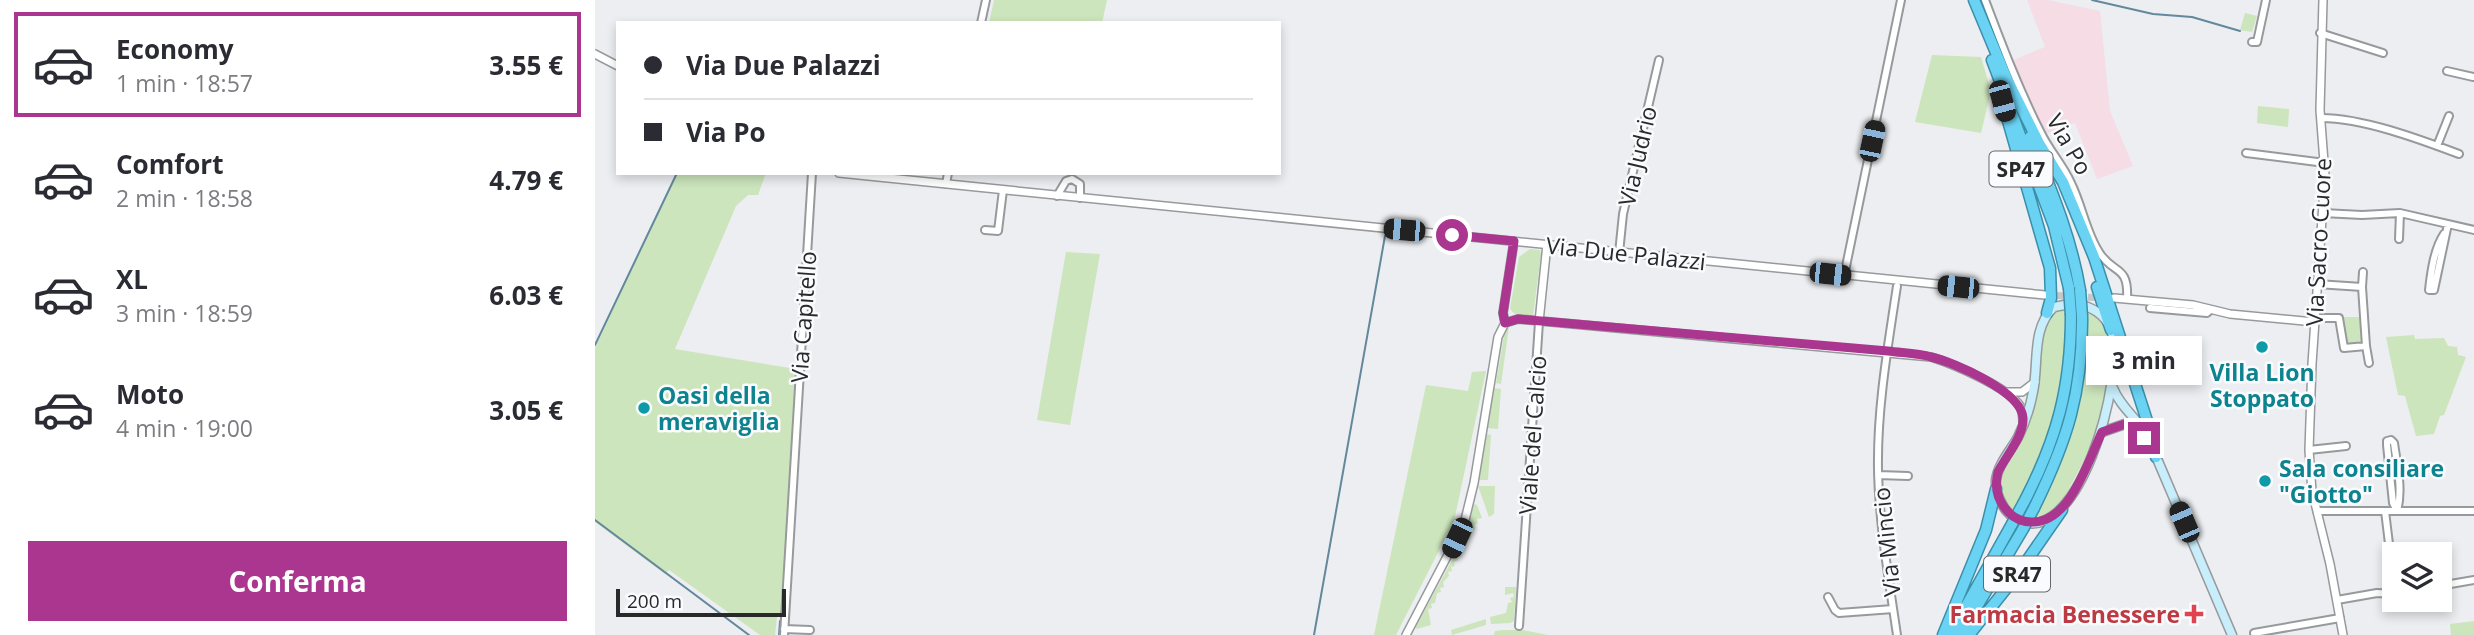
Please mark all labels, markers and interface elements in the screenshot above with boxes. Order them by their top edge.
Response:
text: Economy [116,31,234,67]
icon: car [32,33,95,96]
text: 3.55 € [489,47,563,83]
text: Via Due Palazzi [686,47,881,83]
text: 1 min · 18:57 [116,67,253,99]
car [1987,78,2018,124]
street label: Via Judrio [1610,103,1664,209]
street label: Via Po [2040,107,2100,181]
text: Via Po [686,114,766,150]
car [1858,118,1887,164]
text: Comfort [116,146,223,182]
icon: car [32,148,95,211]
road number: SP47 [1989,152,2053,186]
street label: Via Sacro Cuore [2298,157,2338,327]
text: 4.79 € [489,162,563,198]
text: 2 min · 18:58 [116,182,253,214]
car [1383,218,1426,242]
route start [1436,219,1468,251]
street label: Via Due Palazzi [1545,229,1707,277]
street label: Via Capitello [782,250,824,384]
text: XL [116,261,148,297]
car [1809,261,1852,287]
icon: car [32,263,95,326]
car [1937,274,1980,300]
text: 6.03 € [489,277,563,313]
text: 3 min · 18:59 [116,297,253,329]
callout: 3 min [2086,336,2202,386]
marker: Villa Lion Stoppato [2254,339,2270,355]
text: 3 min [2112,344,2176,376]
street label: Viale del Calcio [1510,354,1554,516]
place label: Villa Lion Stoppato [2209,356,2315,414]
text: Moto [116,376,184,412]
icon: car [32,378,95,441]
place label: Oasi della meraviglia [658,379,780,437]
text: 3.05 € [489,392,563,428]
marker: Oasi della meraviglia [636,400,652,416]
text: 4 min · 19:00 [116,412,253,444]
route end [2128,422,2160,454]
place label: Sala consiliare "Giotto" [2279,452,2444,510]
marker: Sala consiliare "Giotto" [2257,473,2273,489]
street label: Via Mincio [1864,486,1908,598]
car [2167,499,2202,545]
car [1439,515,1476,561]
button: Conferma [28,541,567,621]
map controls [2382,542,2452,612]
button: layers [2382,542,2452,612]
road number: SR47 [1984,556,2050,592]
scale bar [616,586,786,618]
text: 200 m [627,588,682,614]
place label: Farmacia Benessere [1950,598,2180,630]
marker: Farmacia Benessere [2186,606,2202,622]

